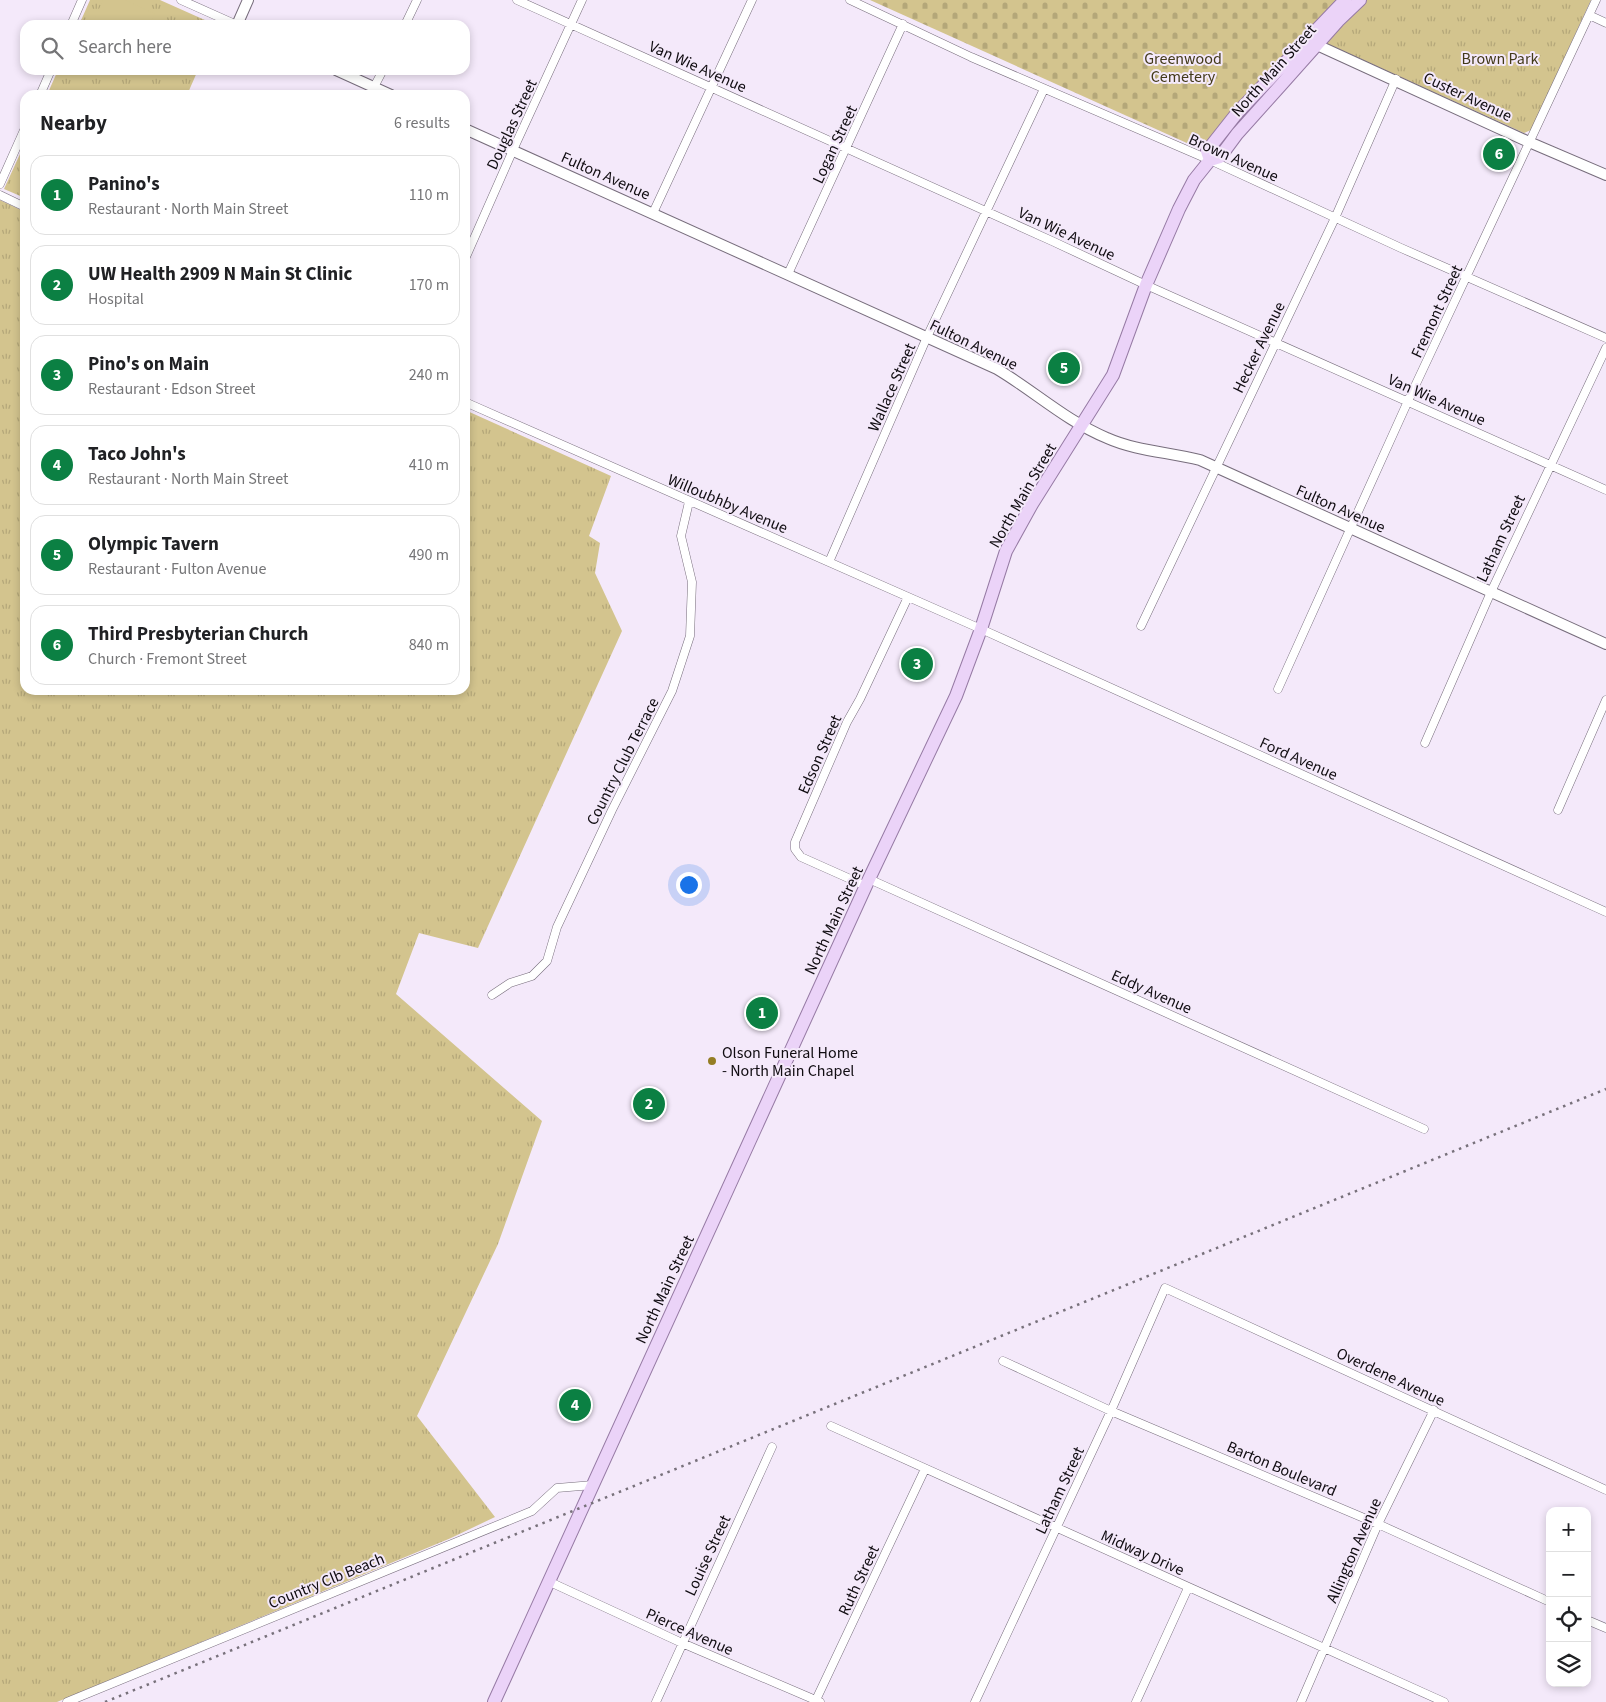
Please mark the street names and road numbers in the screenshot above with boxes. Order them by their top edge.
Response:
street label: North Main Street [1226,19,1322,122]
street label: Van Wie Avenue [645,36,750,98]
street label: Custer Avenue [1420,67,1515,127]
street label: Douglas Street [481,75,543,173]
street label: Logan Street [807,101,863,187]
street label: Brown Avenue [1185,128,1282,188]
street label: Fulton Avenue [557,146,654,205]
street label: Van Wie Avenue [1014,202,1119,266]
street label: Fremont Street [1406,261,1468,362]
street label: Hecker Avenue [1227,298,1291,397]
street label: Fulton Avenue [926,314,1021,376]
street label: Wallace Street [863,339,921,435]
street label: Van Wie Avenue [1384,369,1489,431]
street label: North Main Street [984,439,1062,552]
street label: Willoubhby Avenue [664,469,791,539]
street label: Fulton Avenue [1292,479,1389,538]
street label: Latham Street [1471,490,1531,586]
street label: Country Club Terrace [581,694,665,829]
street label: Edson Street [793,711,847,798]
street label: Ford Avenue [1256,732,1341,786]
street label: North Main Street [799,862,869,978]
street label: Eddy Avenue [1108,964,1195,1019]
street label: North Main Street [630,1231,700,1347]
street label: Overdene Avenue [1333,1342,1448,1412]
street label: Barton Boulevard [1223,1436,1340,1502]
street label: Latham Street [1030,1442,1090,1538]
street label: Allington Avenue [1321,1494,1387,1606]
street label: Louise Street [680,1511,736,1599]
street label: Midway Drive [1097,1525,1188,1581]
street label: Ruth Street [833,1541,885,1619]
street label: Country Clb Beach [265,1548,388,1614]
street label: Pierce Avenue [642,1603,737,1661]

